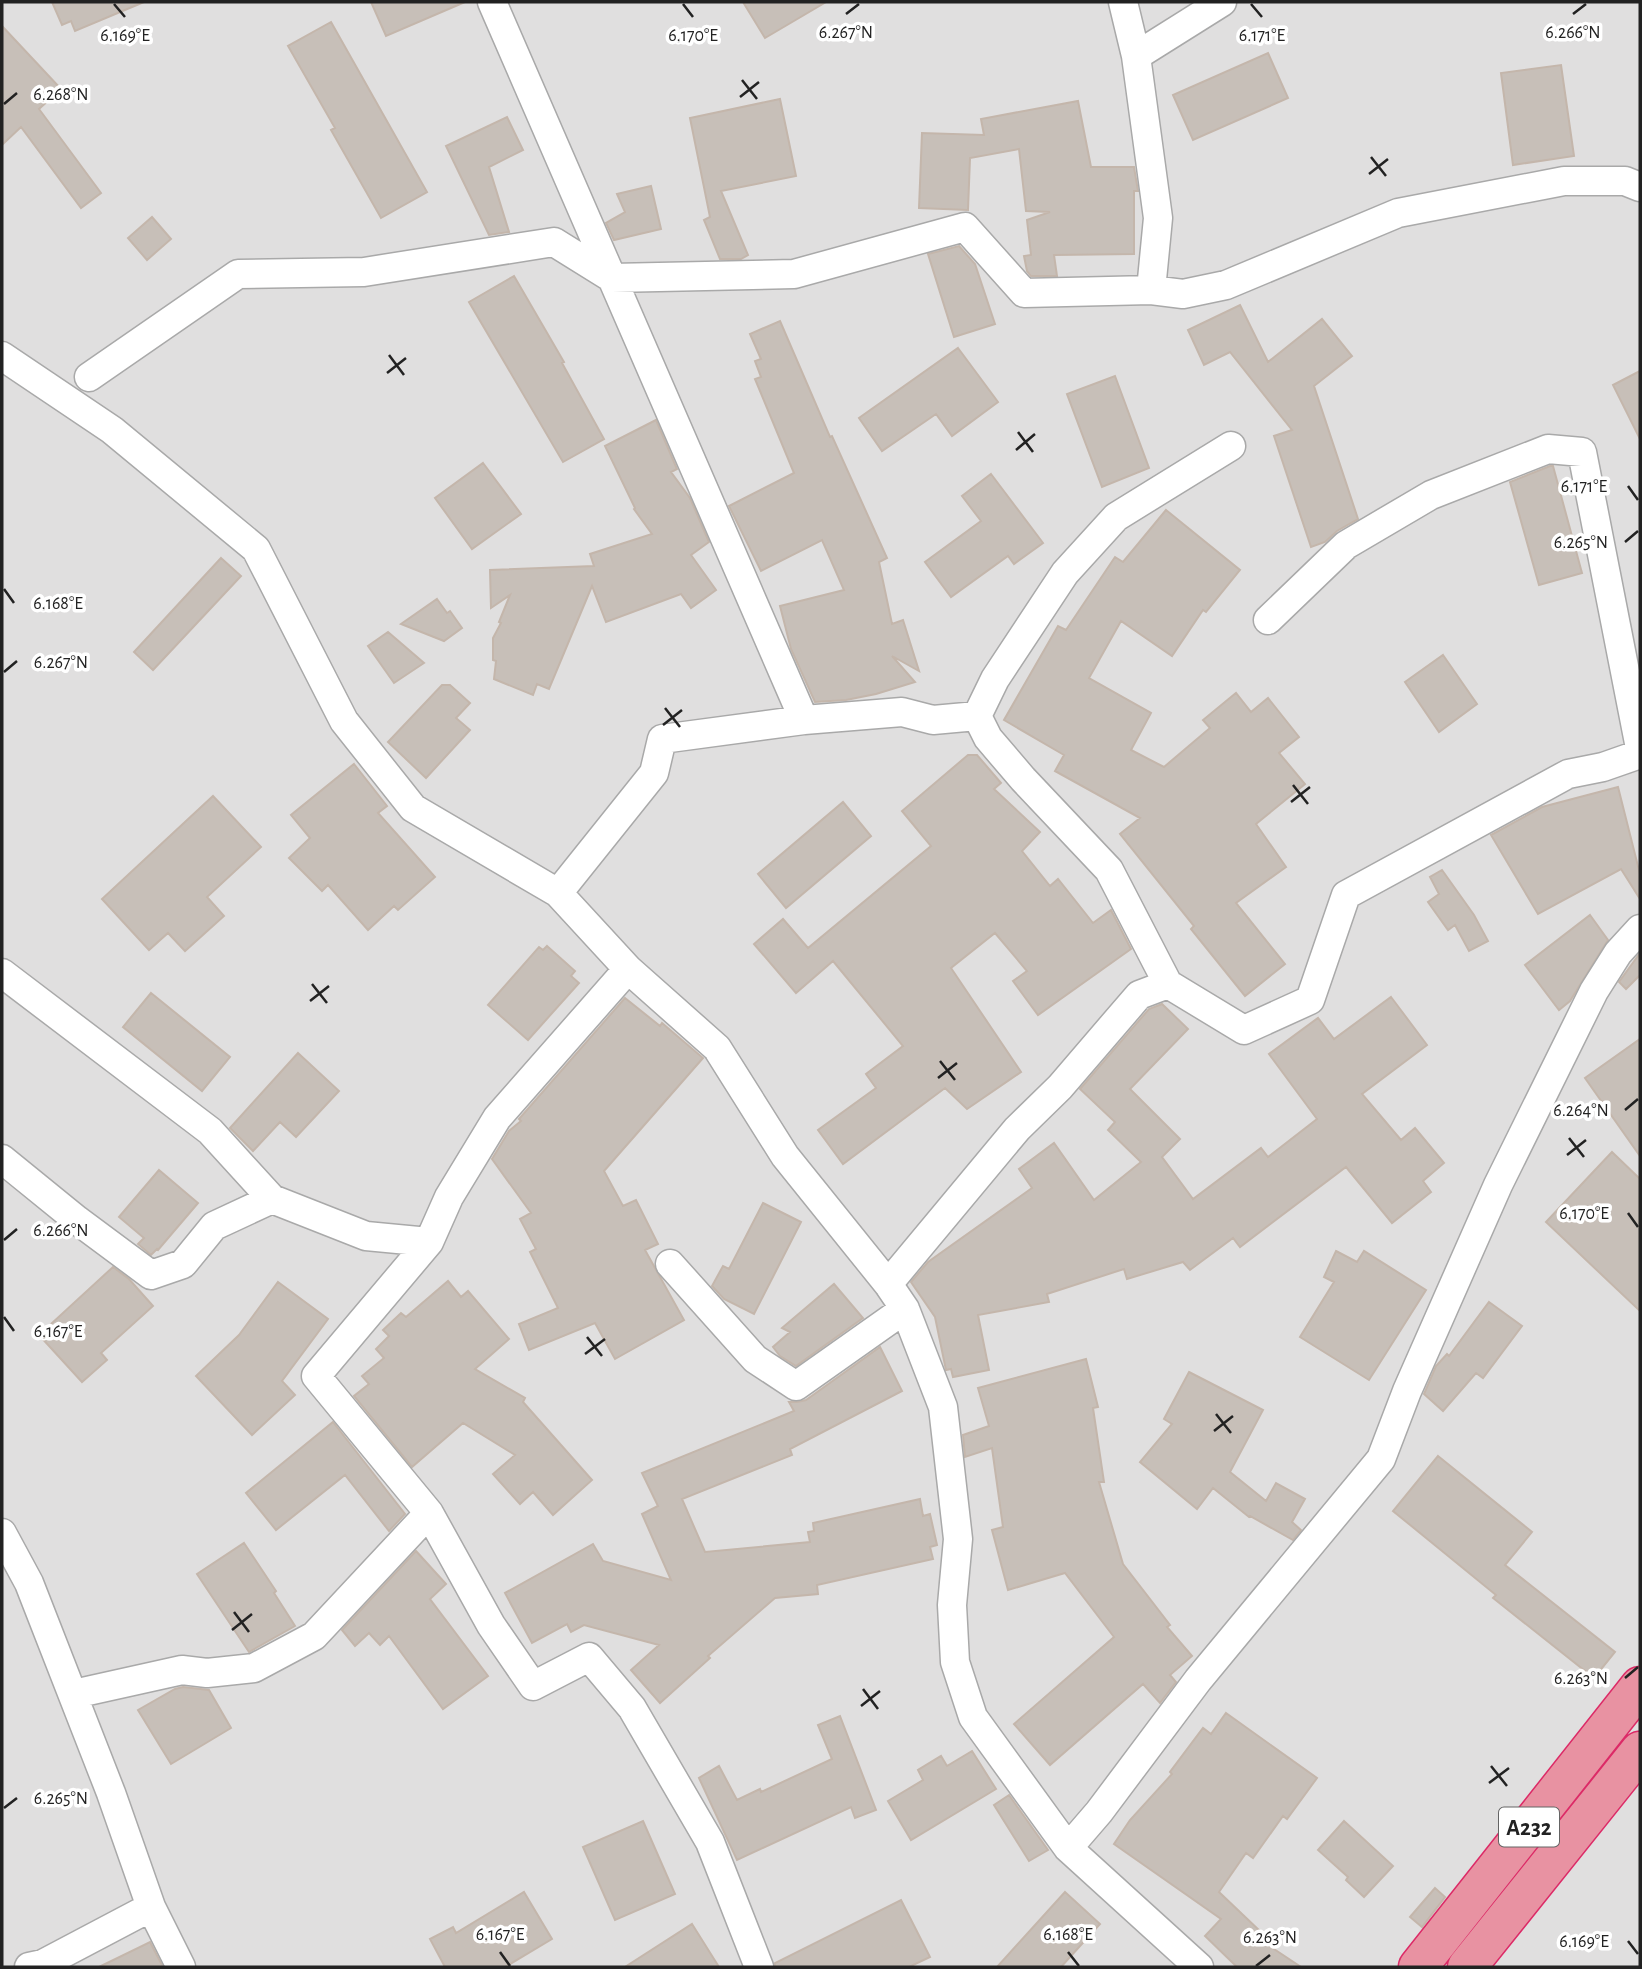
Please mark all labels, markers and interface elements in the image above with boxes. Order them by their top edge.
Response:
text: 6.267°N [819,24,873,42]
text: 6.266°N [1545,24,1601,42]
text: 6.169°E [100,27,150,45]
text: 6.170°E [668,27,718,45]
text: 6.171°E [1239,27,1286,45]
text: 6.268°N [33,86,89,104]
text: 6.171°E [1561,478,1608,496]
text: 6.265°N [1554,534,1608,552]
text: 6.168°E [33,595,83,613]
text: 6.267°N [34,654,88,672]
text: 6.264°N [1553,1102,1609,1120]
text: 6.170°E [1559,1205,1609,1223]
text: 6.266°N [33,1222,89,1240]
text: 6.167°E [34,1323,83,1341]
text: 6.263°N [1554,1670,1608,1688]
text: 6.265°N [34,1790,88,1808]
road number: A232 [1499,1808,1559,1846]
text: 6.167°E [476,1926,525,1944]
text: 6.168°E [1043,1926,1093,1944]
text: 6.263°N [1243,1929,1297,1947]
text: 6.169°E [1559,1933,1609,1951]

